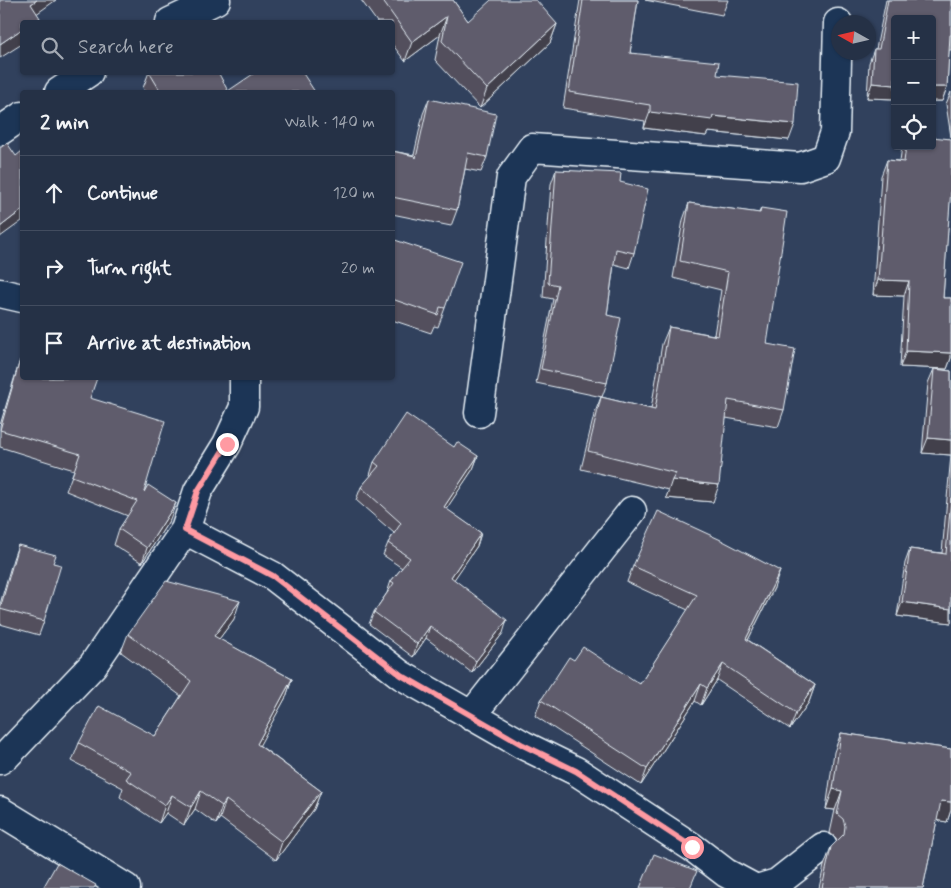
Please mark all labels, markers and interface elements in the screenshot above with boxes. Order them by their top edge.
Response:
north arrow [831,15,876,60]
map controls [891,15,936,150]
button: + [891,15,936,60]
search box [20,20,395,75]
icon: search [38,34,66,62]
text: Search here [78,35,174,60]
button: − [891,60,936,105]
button: locate [891,105,936,150]
text: 2 min [40,109,89,137]
text: Walk · 140 m [285,112,375,133]
icon: ahead [40,179,68,207]
text: Continue [87,181,158,206]
text: 120 m [333,183,375,204]
icon: right [40,254,68,282]
text: Turn right [87,256,171,281]
text: 20 m [341,258,375,279]
icon: arrive [40,329,68,357]
text: Arrive at destination [87,331,251,356]
route end [216,433,239,456]
route start [681,836,704,859]

